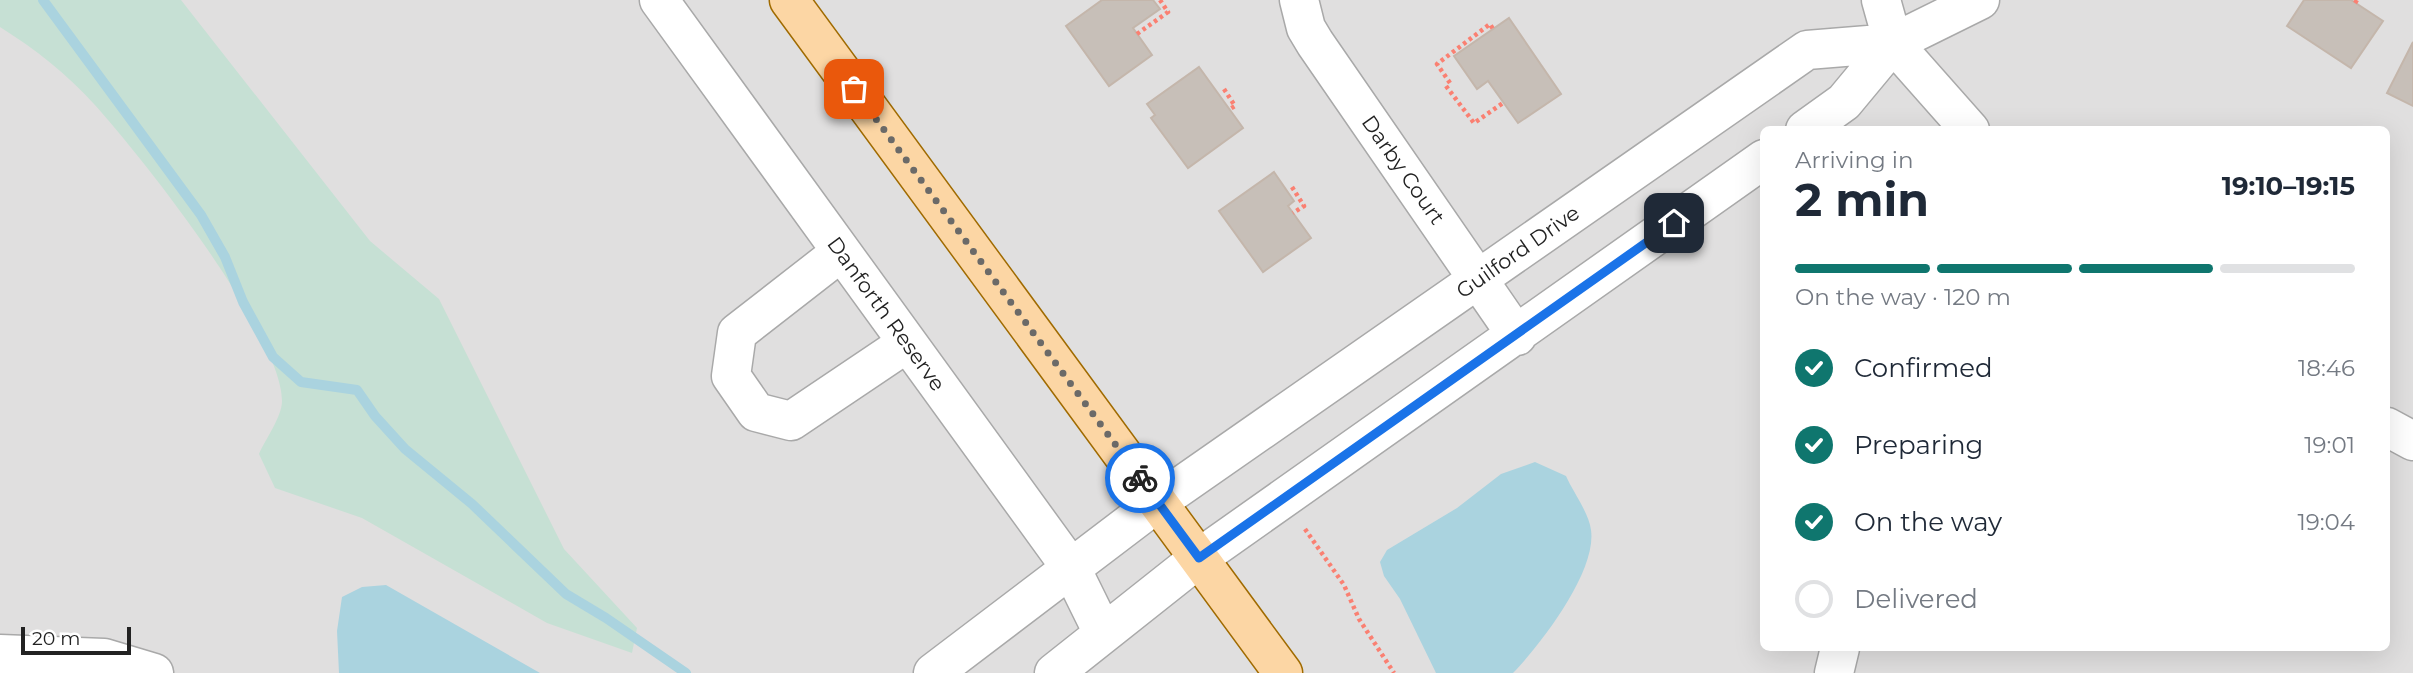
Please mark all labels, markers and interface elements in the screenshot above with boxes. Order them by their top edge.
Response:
pin [824,59,884,119]
icon: bag [835,70,873,108]
street label: Darby Court [1357,110,1450,229]
text: Arriving in [1795,146,1914,174]
text: 19:10–19:15 [2222,170,2355,202]
text: 2 min [1795,171,1929,228]
pin [1644,193,1704,253]
street label: Guilford Drive [1451,200,1584,303]
icon: home [1655,204,1693,242]
street label: Danforth Reserve [822,232,951,396]
text: On the way · 120 m [1795,283,2011,311]
icon: check [1795,349,1833,387]
text: Confirmed [1854,352,1993,384]
text: 18:46 [2298,354,2355,382]
icon: check [1795,426,1833,464]
text: Preparing [1854,429,1983,461]
text: 19:01 [2304,431,2355,459]
courier [1105,443,1175,513]
icon: bike [1121,459,1159,497]
icon: check [1795,503,1833,541]
text: On the way [1854,506,2002,538]
text: 19:04 [2297,508,2355,536]
text: Delivered [1854,583,1978,615]
scale bar [21,624,131,656]
text: 20 m [32,627,80,650]

